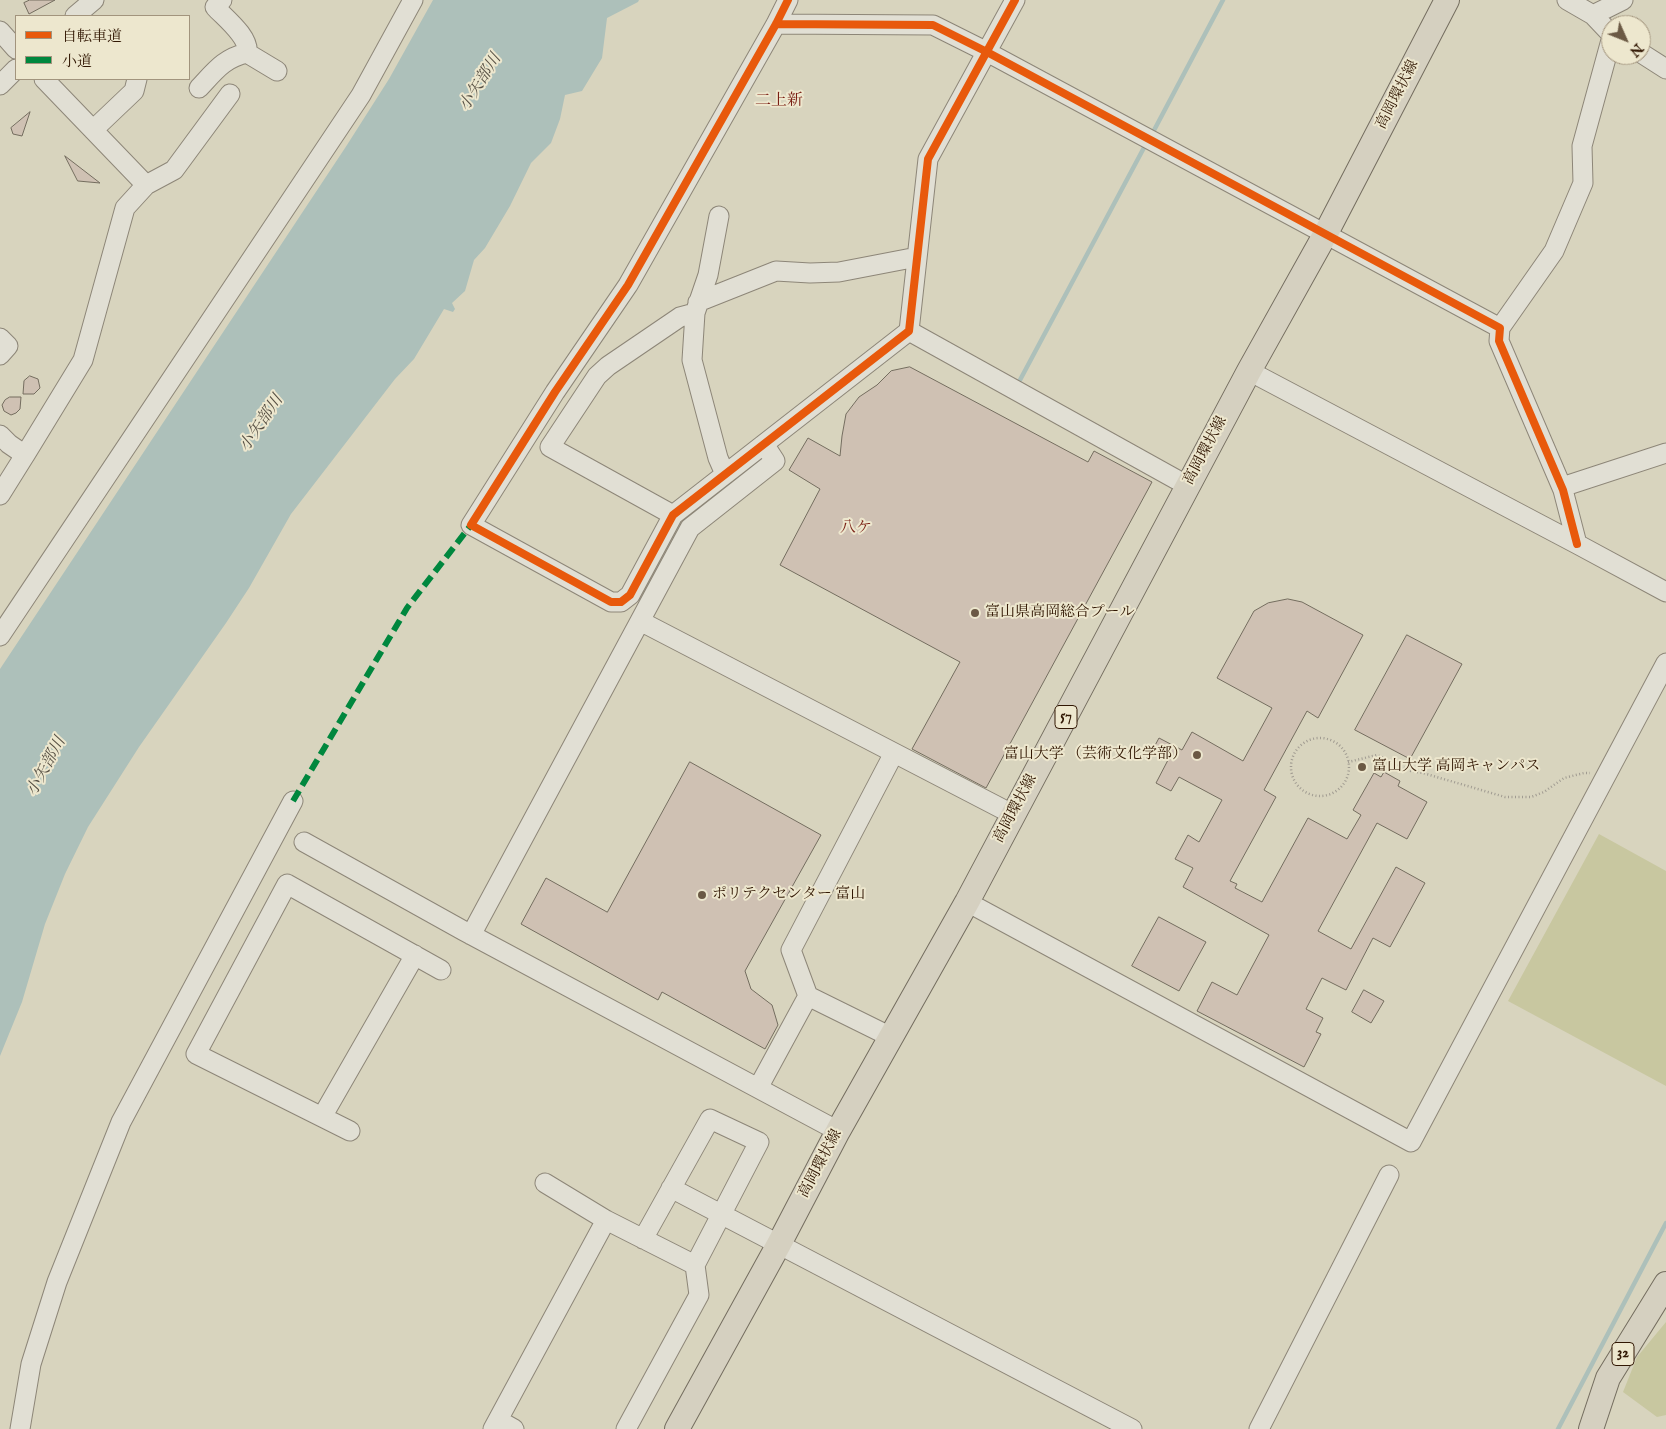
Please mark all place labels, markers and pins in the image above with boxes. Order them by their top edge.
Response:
place label: 富山県高岡総合プール [985,604,1135,622]
marker: 富山県高岡総合プール [969,607,981,619]
place label: 富山大学 （芸術文化学部） [1004,746,1187,764]
marker: 富山大学 （芸術文化学部） [1191,749,1203,761]
place label: 富山大学 高岡キャンパス [1372,758,1540,776]
marker: 富山大学 高岡キャンパス [1356,761,1368,773]
place label: ポリテクセンター 富山 [712,886,865,904]
marker: ポリテクセンター 富山 [696,889,708,901]

